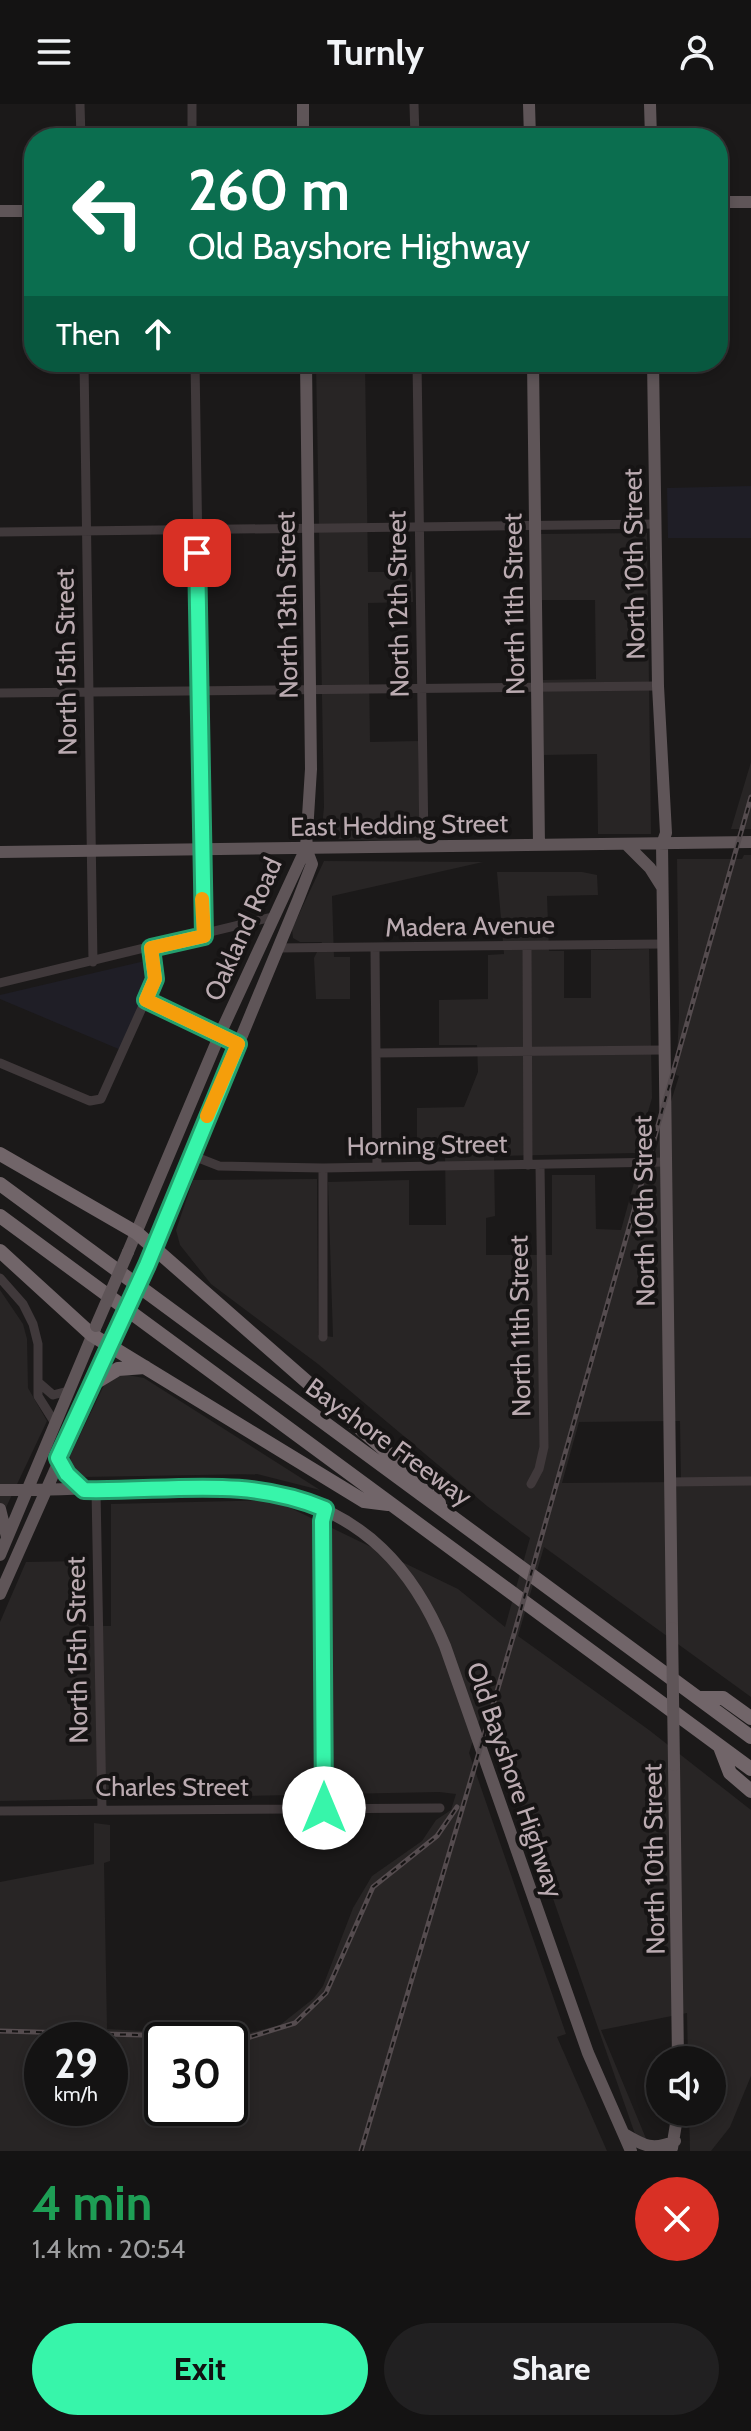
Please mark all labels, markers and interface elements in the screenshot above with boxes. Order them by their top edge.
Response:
icon: menu [32,30,76,74]
text: Turnly [327,30,424,74]
icon: person [675,30,719,74]
text: 260 m [188,156,350,224]
icon: left [56,160,160,264]
text: Old Bayshore Highway [188,224,530,268]
icon: ahead [136,312,180,356]
text: Then [56,316,120,353]
street label: North 10th Street [616,468,652,660]
street label: North 12th Street [380,510,416,698]
street label: North 13th Street [269,511,305,699]
street label: North 11th Street [496,513,532,695]
pin [163,519,231,587]
icon: arrive [175,531,219,575]
street label: North 15th Street [48,568,84,756]
street label: East Hedding Street [290,807,509,843]
street label: Oakland Road [197,852,289,1006]
street label: Madera Avenue [385,909,555,943]
street label: North 10th Street [626,1115,662,1307]
street label: Horning Street [346,1128,508,1162]
street label: North 11th Street [502,1235,538,1417]
street label: Bayshore Freeway [300,1371,478,1513]
street label: North 15th Street [59,1556,95,1744]
street label: Old Bayshore Highway [460,1658,570,1902]
street label: North 10th Street [636,1763,672,1955]
position arrow [282,1766,366,1850]
street label: Charles Street [95,1771,249,1803]
speed limit sign: 30 [144,2022,248,2126]
text: 29 [54,2039,98,2088]
map controls [646,2046,726,2126]
button: sound [646,2046,726,2126]
text: km/h [54,2082,98,2106]
text: 4 min [32,2174,152,2232]
button: close [635,2177,719,2261]
text: 1.4 km · 20:54 [32,2233,185,2265]
button: Exit [32,2323,368,2415]
button: Share [384,2323,719,2415]

